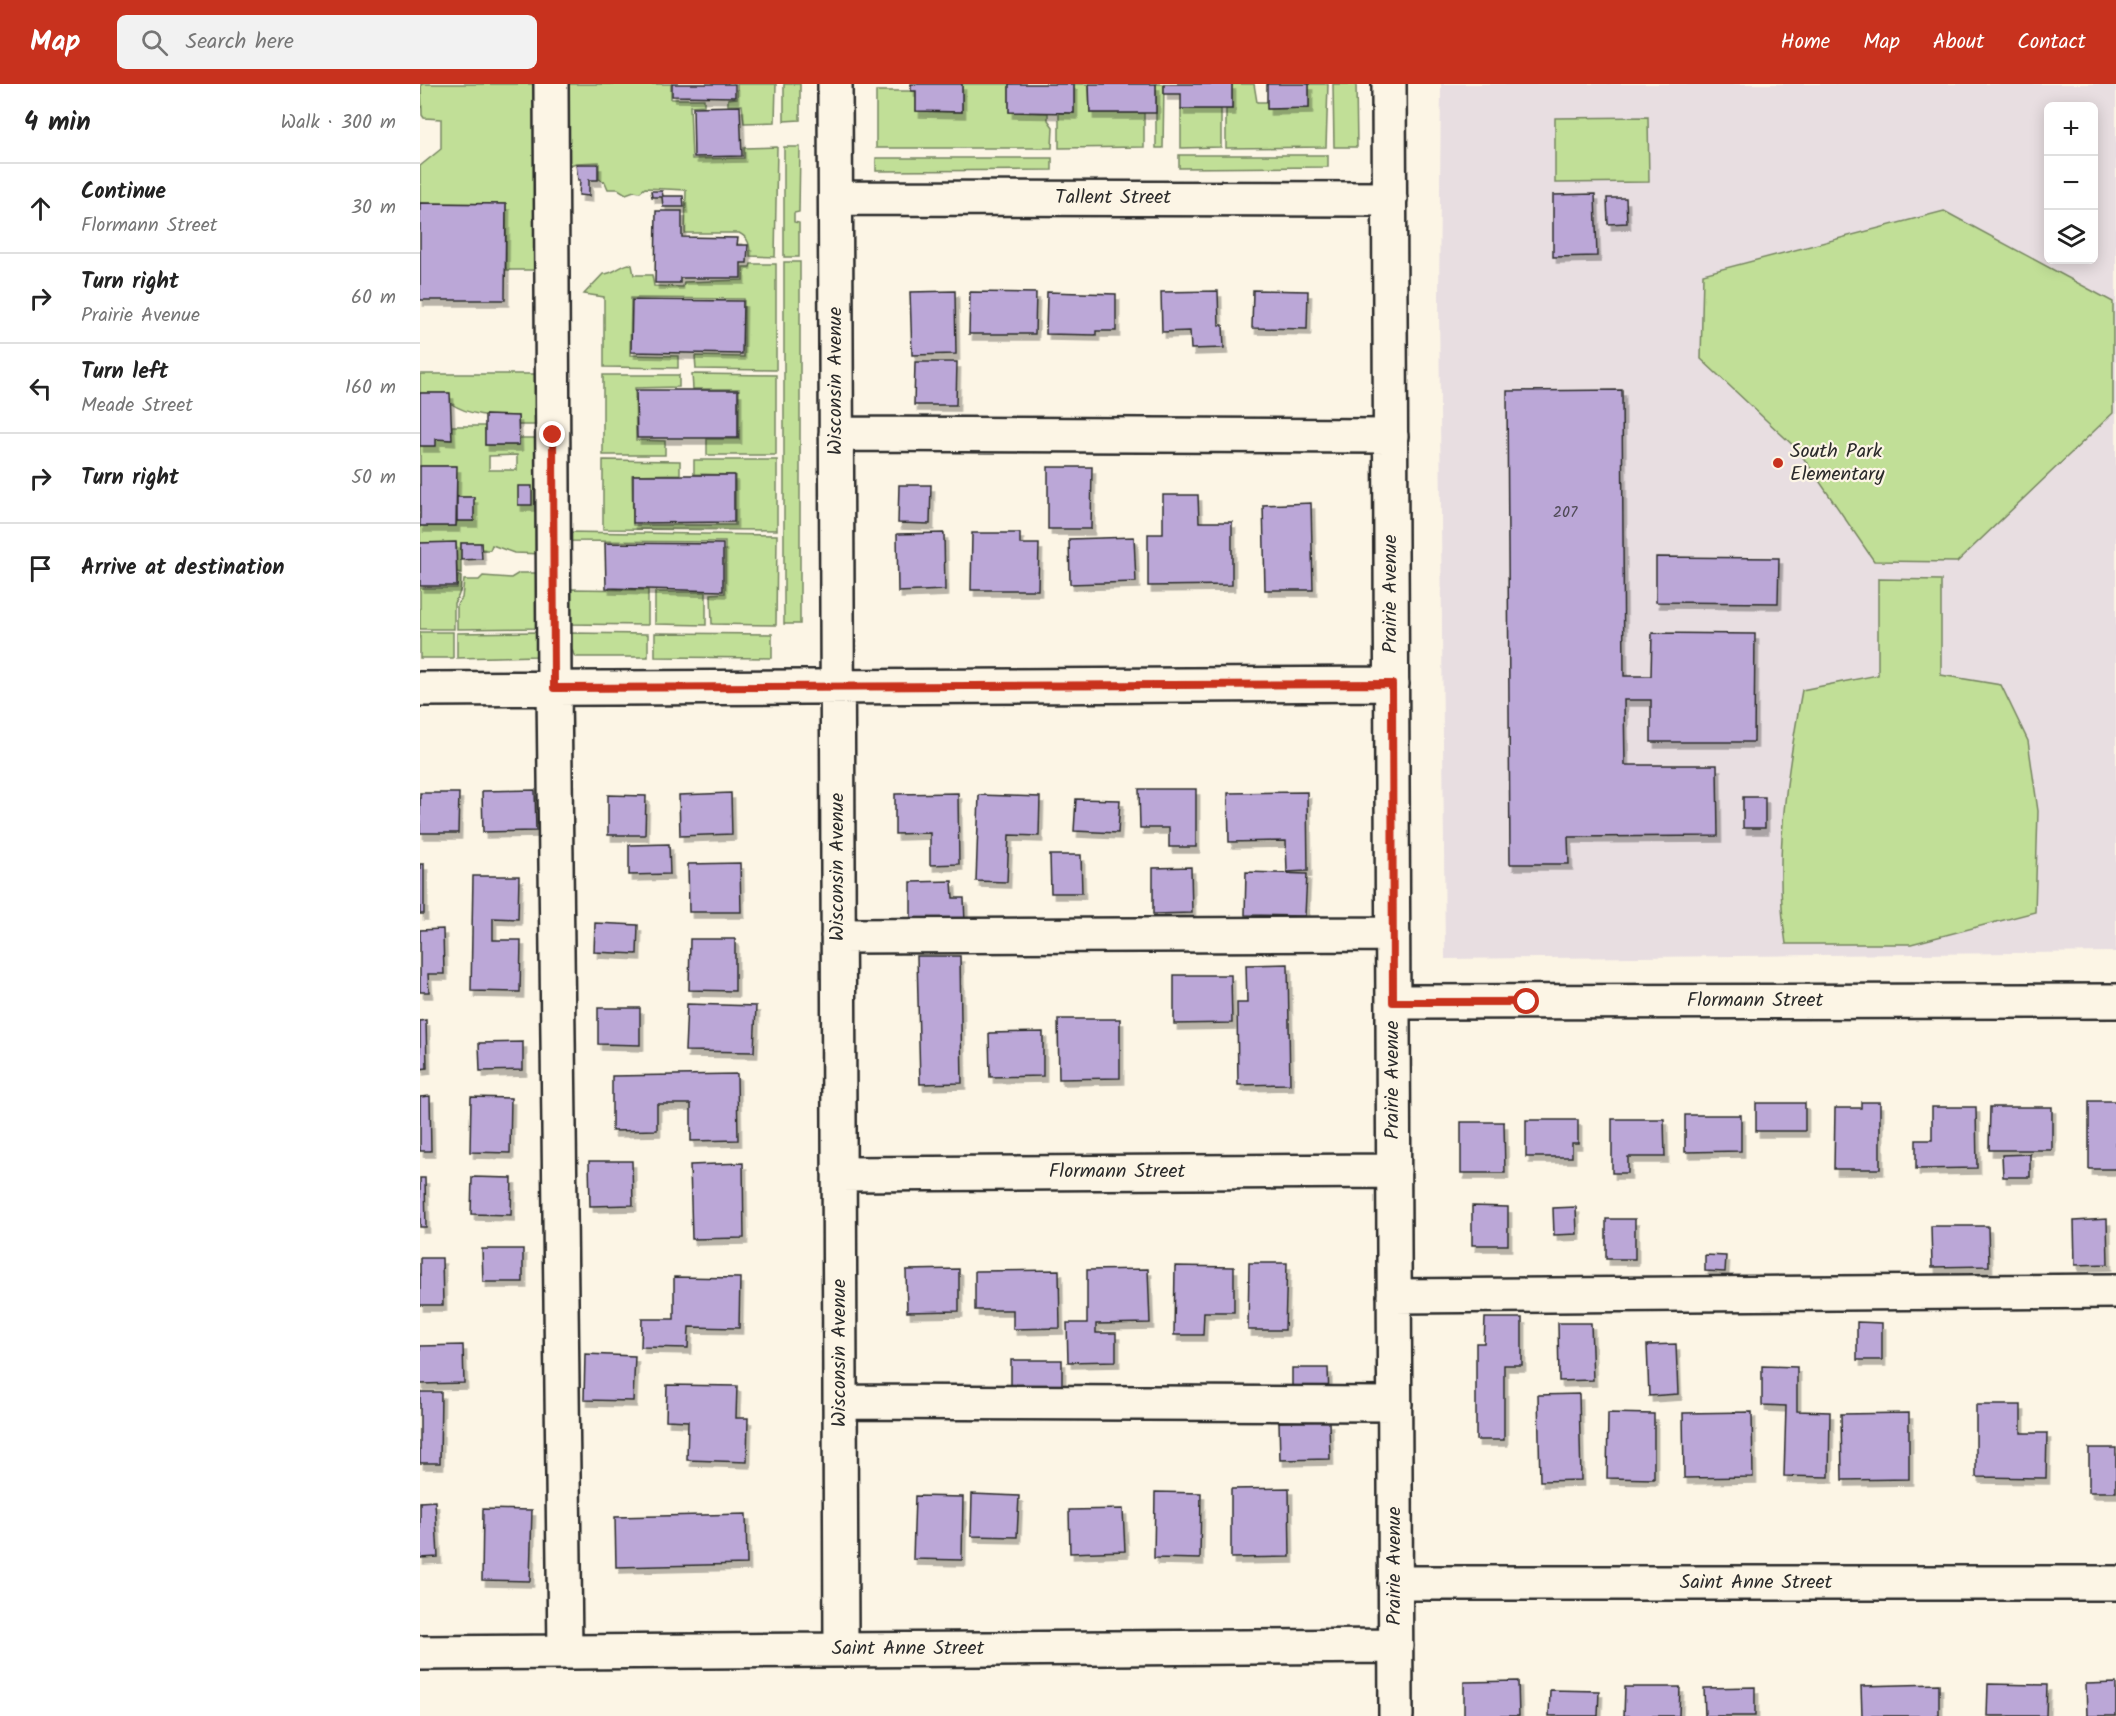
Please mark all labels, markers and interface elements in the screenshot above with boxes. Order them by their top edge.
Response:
search box [117,15,537,69]
text: Map [30,20,81,65]
text: Search here [186,25,294,60]
icon: search [138,26,171,59]
text: Home [1781,26,1830,59]
text: Map [1863,26,1900,59]
text: About [1933,26,1984,59]
text: Contact [2017,26,2086,59]
text: 4 min [24,102,91,144]
map controls [2044,102,2098,264]
button: + [2044,102,2098,156]
text: Walk · 300 m [281,107,396,139]
button: − [2044,156,2098,210]
text: Continue [81,175,166,210]
street label: Tallent Street [1055,182,1171,214]
icon: ahead [24,192,57,225]
text: 30 m [351,192,396,224]
text: Flormann Street [81,210,217,242]
button: layers [2044,210,2098,264]
text: Turn right [81,265,179,300]
icon: right [24,282,57,315]
text: 60 m [351,282,396,314]
text: Prairie Avenue [81,300,200,332]
street label: Wisconsin Avenue [820,307,852,455]
text: Turn left [81,355,168,390]
icon: left [24,372,57,405]
text: 160 m [345,372,396,404]
text: Meade Street [81,390,193,422]
route end [539,421,565,447]
place label: South Park Elementary [1790,436,1885,491]
marker: South Park Elementary [1771,456,1785,470]
text: Turn right [81,461,179,496]
icon: right [24,462,57,495]
text: 50 m [351,462,396,494]
house number: 207 [1553,500,1578,525]
street label: Prairie Avenue [1375,535,1407,653]
text: Arrive at destination [81,551,284,586]
icon: arrive [24,552,57,585]
street label: Wisconsin Avenue [822,793,854,941]
street label: Flormann Street [1687,985,1823,1017]
route start [1513,988,1539,1014]
street label: Prairie Avenue [1377,1021,1409,1139]
street label: Flormann Street [1049,1156,1185,1188]
street label: Wisconsin Avenue [824,1279,856,1427]
street label: Prairie Avenue [1379,1507,1411,1625]
street label: Saint Anne Street [1680,1567,1832,1599]
street label: Saint Anne Street [832,1633,984,1665]

